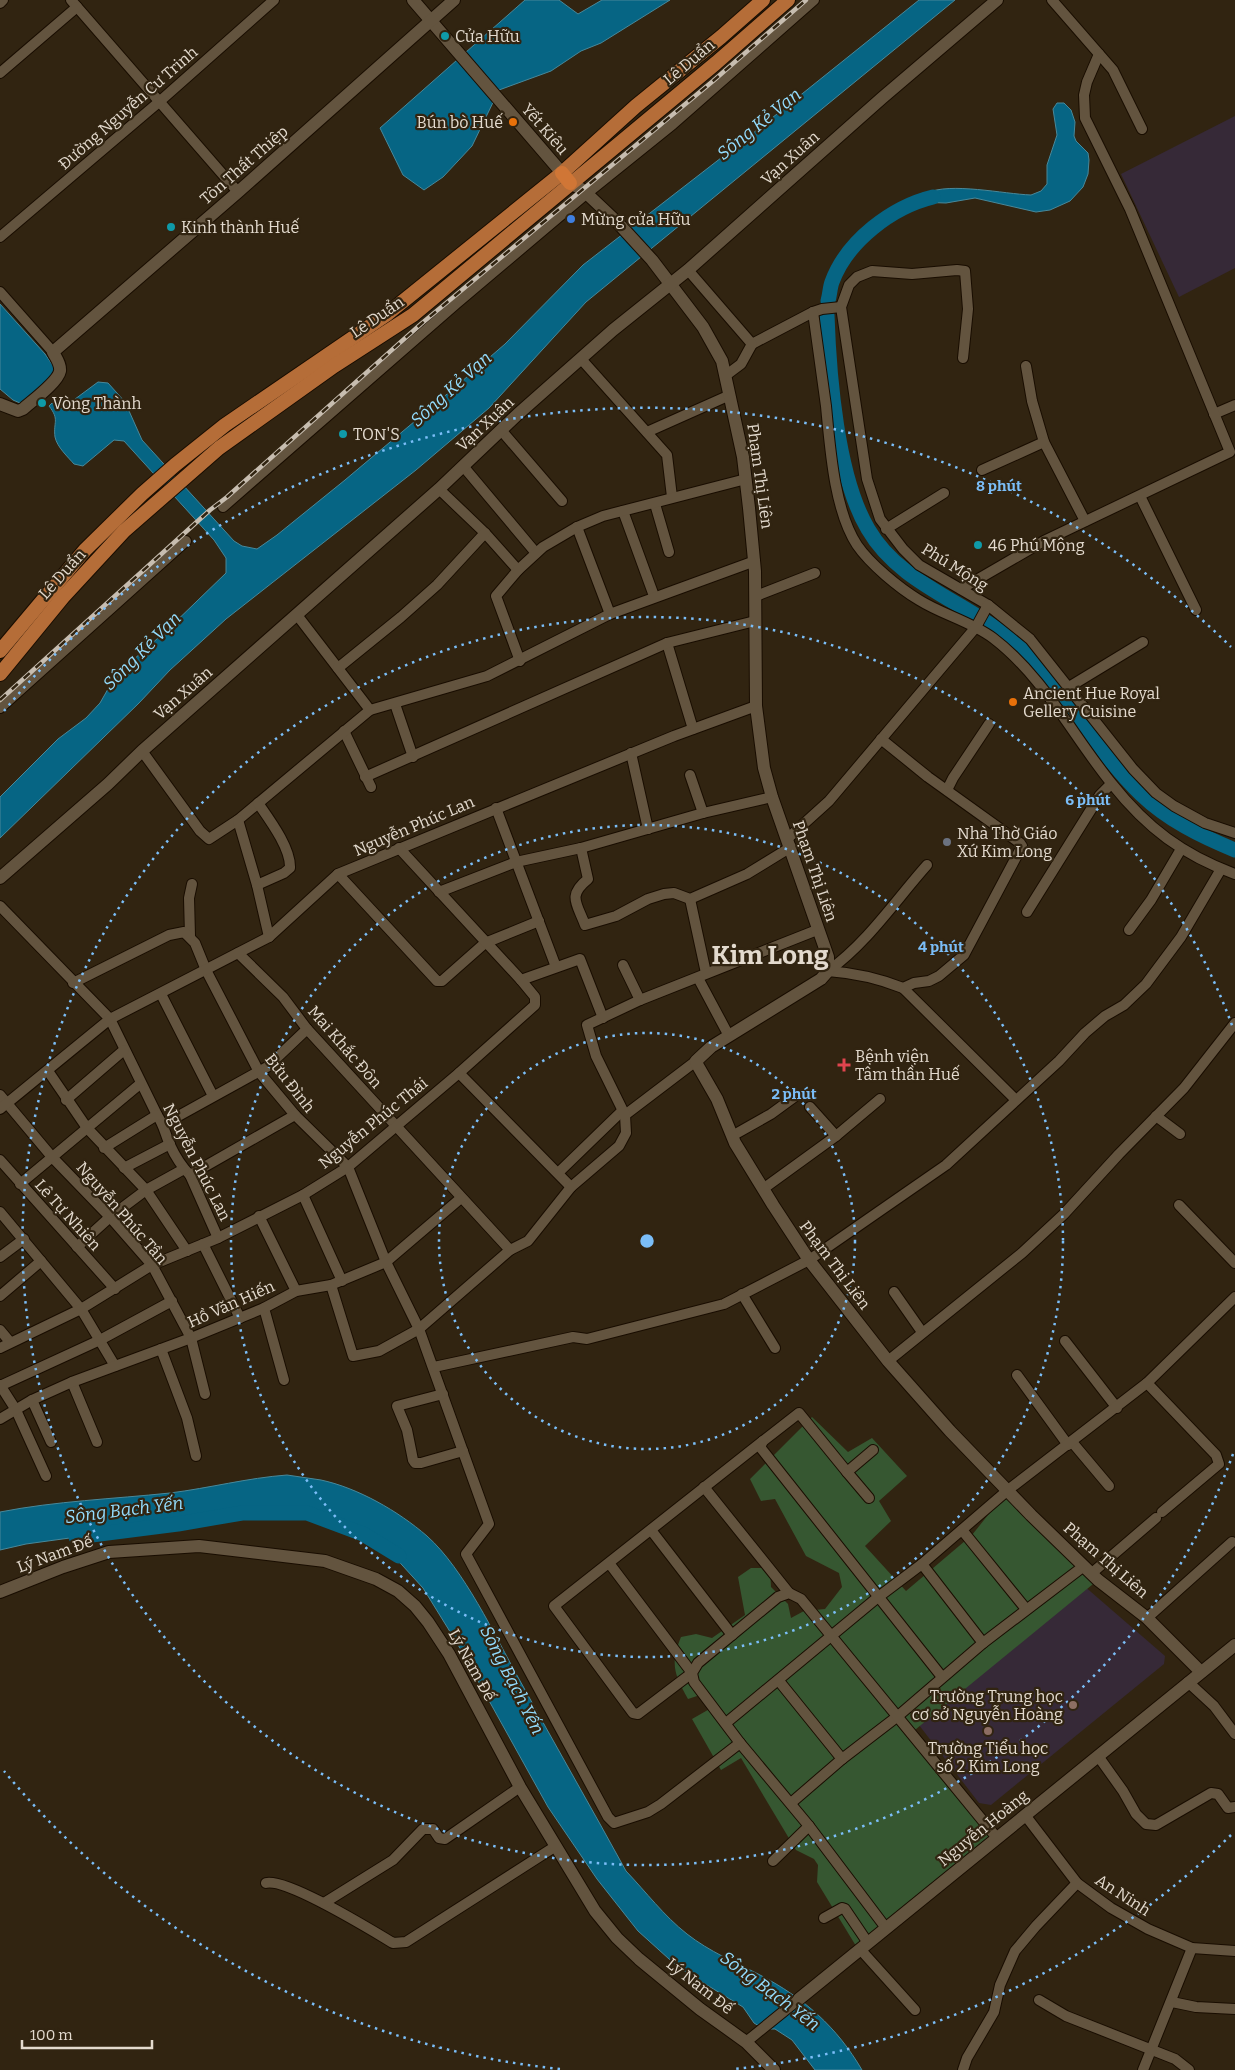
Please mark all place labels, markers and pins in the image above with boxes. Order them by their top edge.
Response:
place label: Cửa Hữu [455,27,520,46]
marker: Cửa Hữu [439,30,451,42]
place label: Bún bò Huế [417,112,503,132]
marker: Bún bò Huế [507,116,519,128]
place label: Mừng cửa Hữu [581,210,691,229]
marker: Mừng cửa Hữu [565,213,577,225]
place label: Kinh thành Huế [181,217,299,237]
marker: Kinh thành Huế [165,221,177,233]
place label: Vòng Thành [52,394,141,413]
marker: Vòng Thành [36,397,48,409]
place label: TON'S [353,425,400,444]
marker: TON'S [337,428,349,440]
place label: 46 Phú Mộng [988,536,1085,555]
marker: 46 Phú Mộng [972,539,984,551]
place label: Ancient Hue Royal Gellery Cuisine [1023,684,1160,721]
marker: Ancient Hue Royal Gellery Cuisine [1007,696,1019,708]
place label: Nhà Thờ Giáo Xứ Kim Long [957,824,1057,861]
marker: Nhà Thờ Giáo Xứ Kim Long [941,836,953,848]
place label: Bệnh viện Tâm thần Huế [855,1047,960,1084]
marker: Bệnh viện Tâm thần Huế [837,1058,851,1072]
centre of rings [638,1232,656,1250]
place label: Trường Trung học cơ sở Nguyễn Hoàng [912,1687,1063,1724]
marker: Trường Trung học cơ sở Nguyễn Hoàng [1067,1699,1079,1711]
marker: Trường Tiểu học số 2 Kim Long [982,1725,994,1737]
place label: Trường Tiểu học số 2 Kim Long [928,1739,1048,1776]

